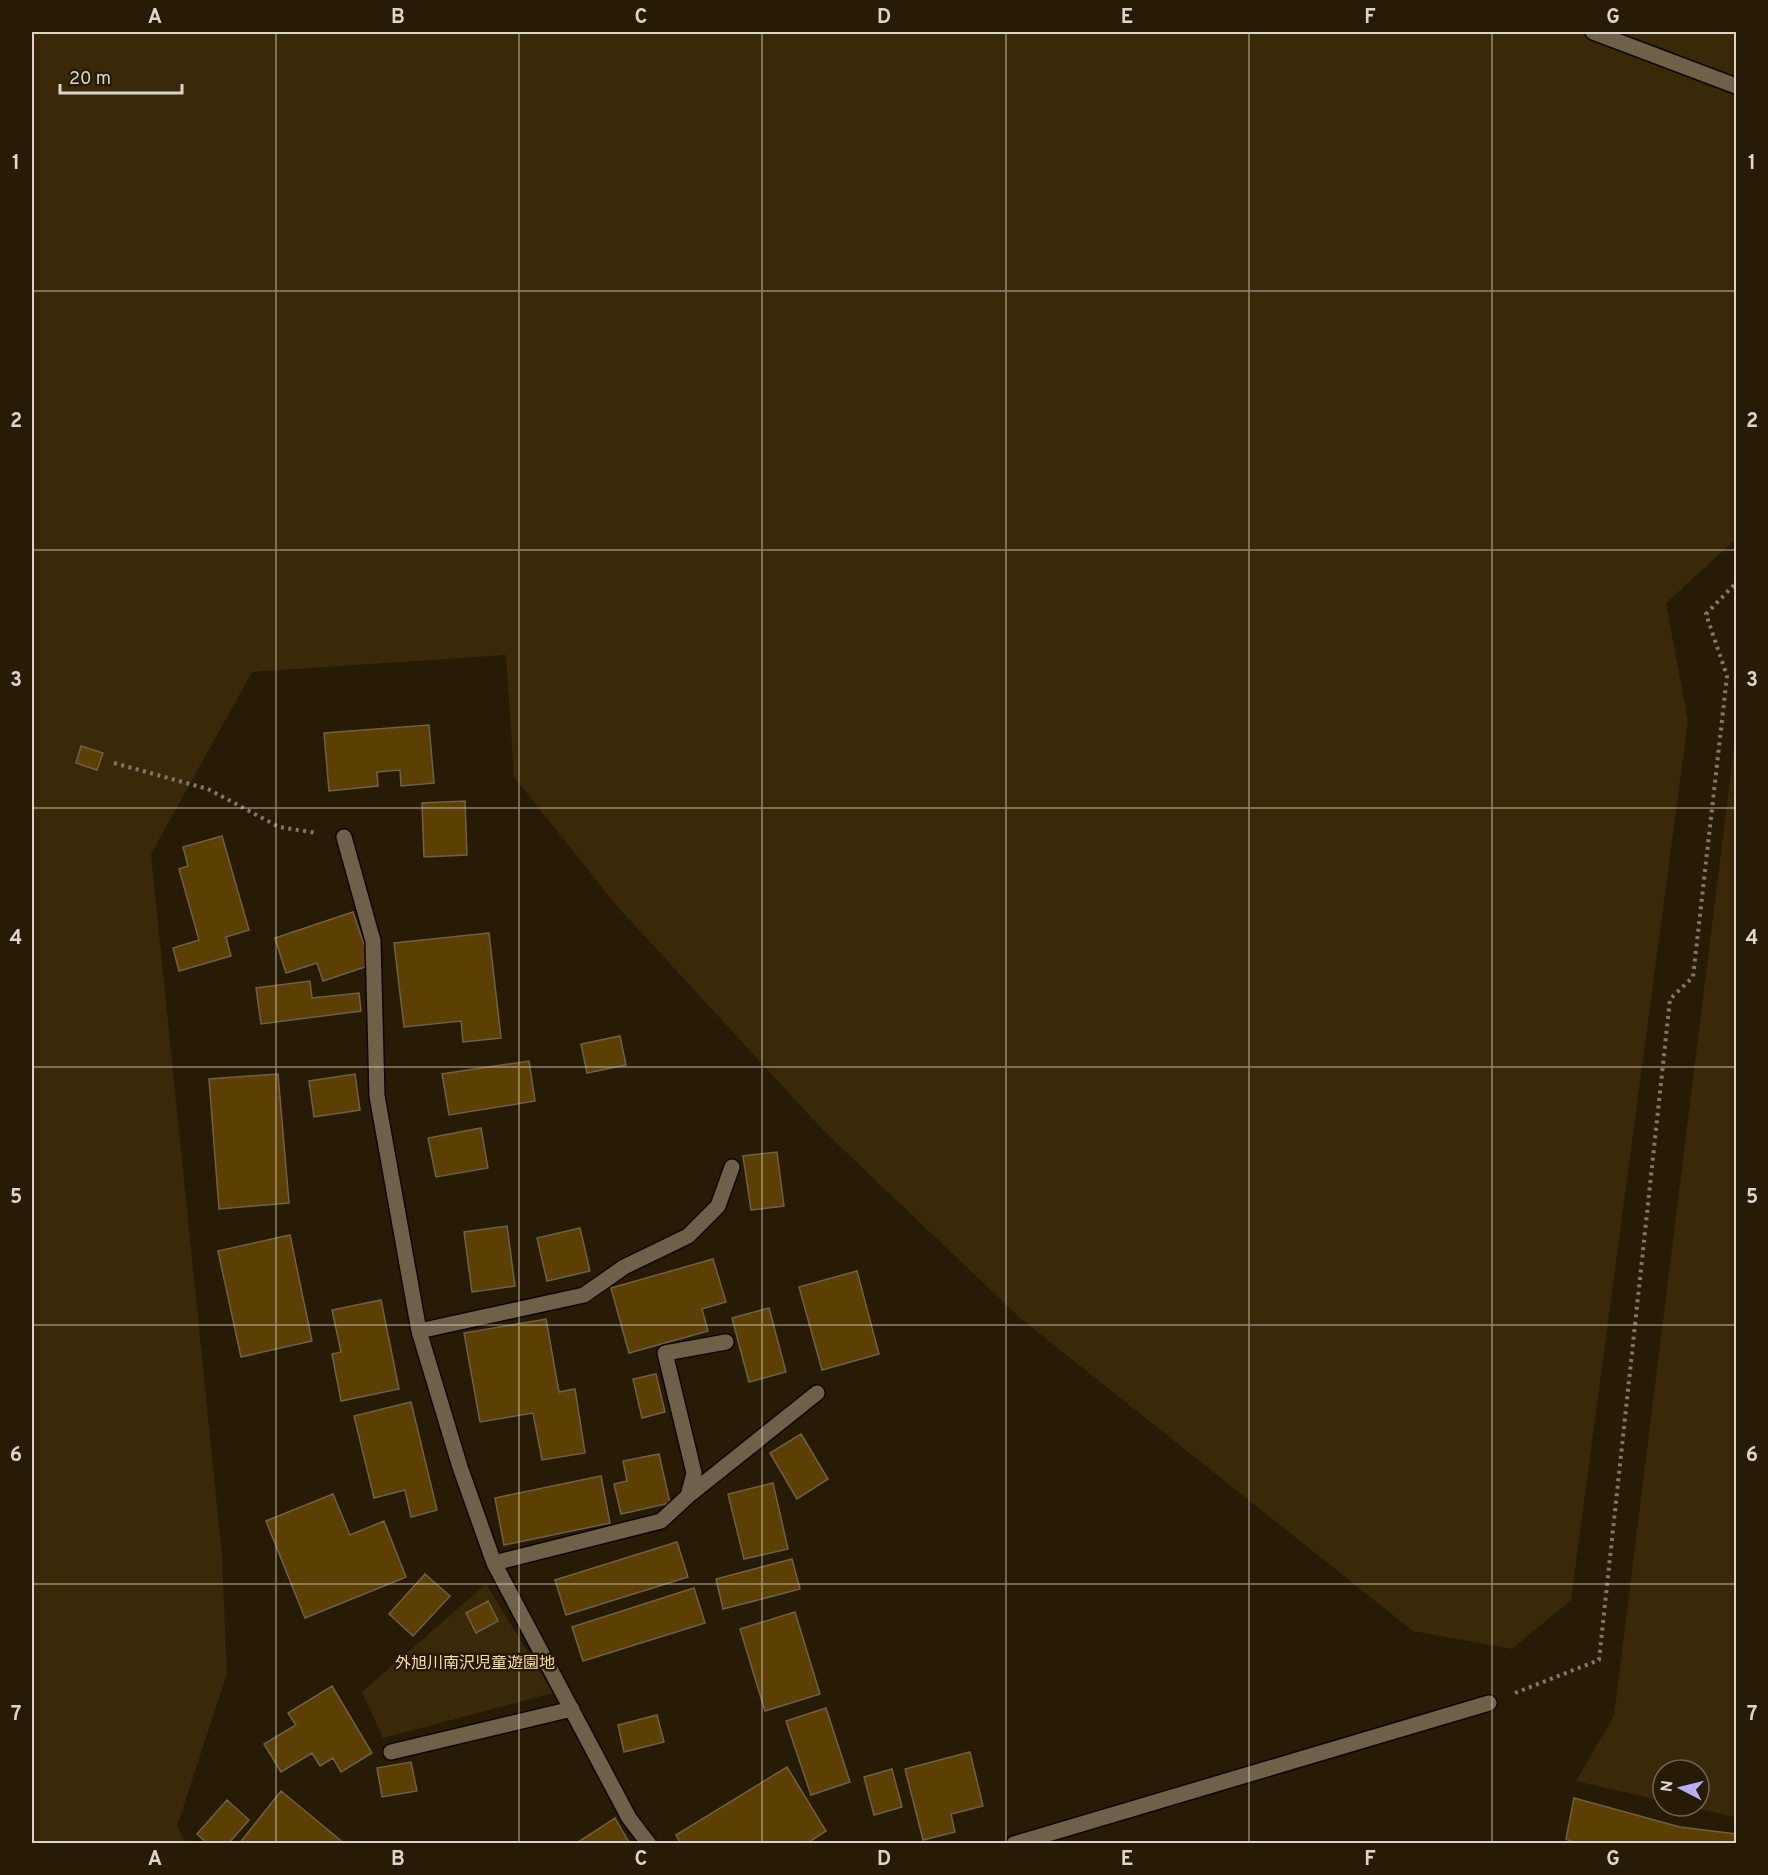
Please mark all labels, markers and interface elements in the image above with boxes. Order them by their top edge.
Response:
text: A [148,5,162,31]
text: B [391,5,405,31]
text: C [635,5,647,31]
text: D [877,5,891,31]
text: E [1121,5,1133,31]
text: F [1364,5,1376,31]
text: G [1606,5,1620,31]
scale bar [60,57,182,95]
text: 20 m [69,68,111,91]
text: 1 [12,151,20,177]
text: 1 [1748,151,1756,177]
text: 2 [10,409,22,435]
text: 2 [1746,409,1758,435]
text: 3 [10,668,22,694]
text: 3 [1746,668,1758,694]
text: 4 [10,926,22,952]
text: 4 [1746,926,1758,952]
text: 5 [10,1185,22,1211]
text: 5 [1746,1185,1758,1211]
text: 6 [10,1443,22,1469]
text: 6 [1746,1443,1758,1469]
park label: 外旭川南沢児童遊園地 [395,1654,555,1674]
text: 7 [11,1702,21,1728]
text: 7 [1747,1702,1757,1728]
north arrow [1651,1758,1711,1818]
text: N [1657,1779,1679,1793]
text: A [148,1847,162,1873]
text: B [391,1847,405,1873]
text: C [635,1847,647,1873]
text: D [877,1847,891,1873]
text: E [1121,1847,1133,1873]
text: F [1364,1847,1376,1873]
text: G [1606,1847,1620,1873]

